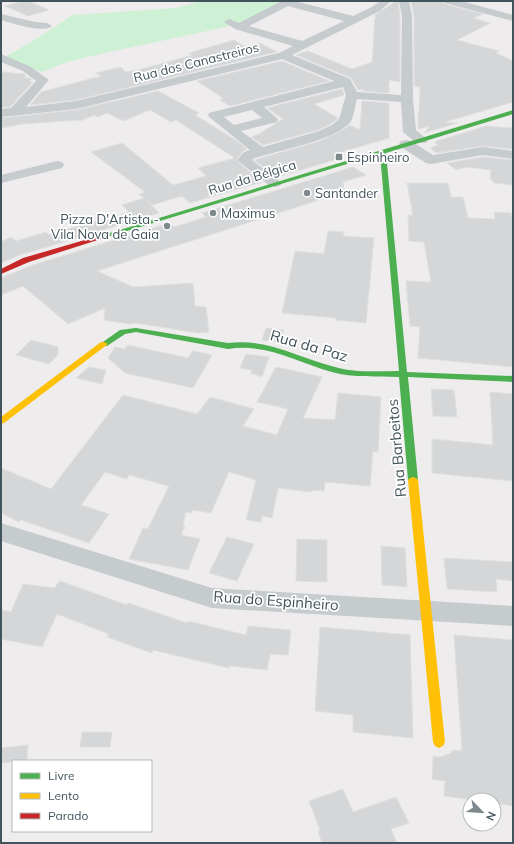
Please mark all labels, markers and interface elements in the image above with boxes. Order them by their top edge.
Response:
street label: Rua dos Canastreiros [132,39,260,85]
place label: Espinheiro [347,149,409,165]
marker: Espinheiro [334,152,344,162]
street label: Rua da Bélgica [206,156,298,198]
place label: Santander [315,185,378,201]
marker: Santander [302,188,312,198]
place label: Maximus [221,205,275,221]
marker: Maximus [208,208,218,218]
place label: Pizza D'Artista - Vila Nova de Gaia [51,211,159,242]
marker: Pizza D'Artista - Vila Nova de Gaia [162,221,172,231]
street label: Rua da Paz [268,325,350,366]
street label: Rua Barbeitos [383,398,410,498]
street label: Rua do Espinheiro [213,587,339,614]
legend [12,760,152,832]
text: Livre [48,768,75,783]
text: Lento [48,788,79,803]
north arrow [462,792,502,832]
text: Parado [48,808,88,823]
text: N [483,810,499,823]

